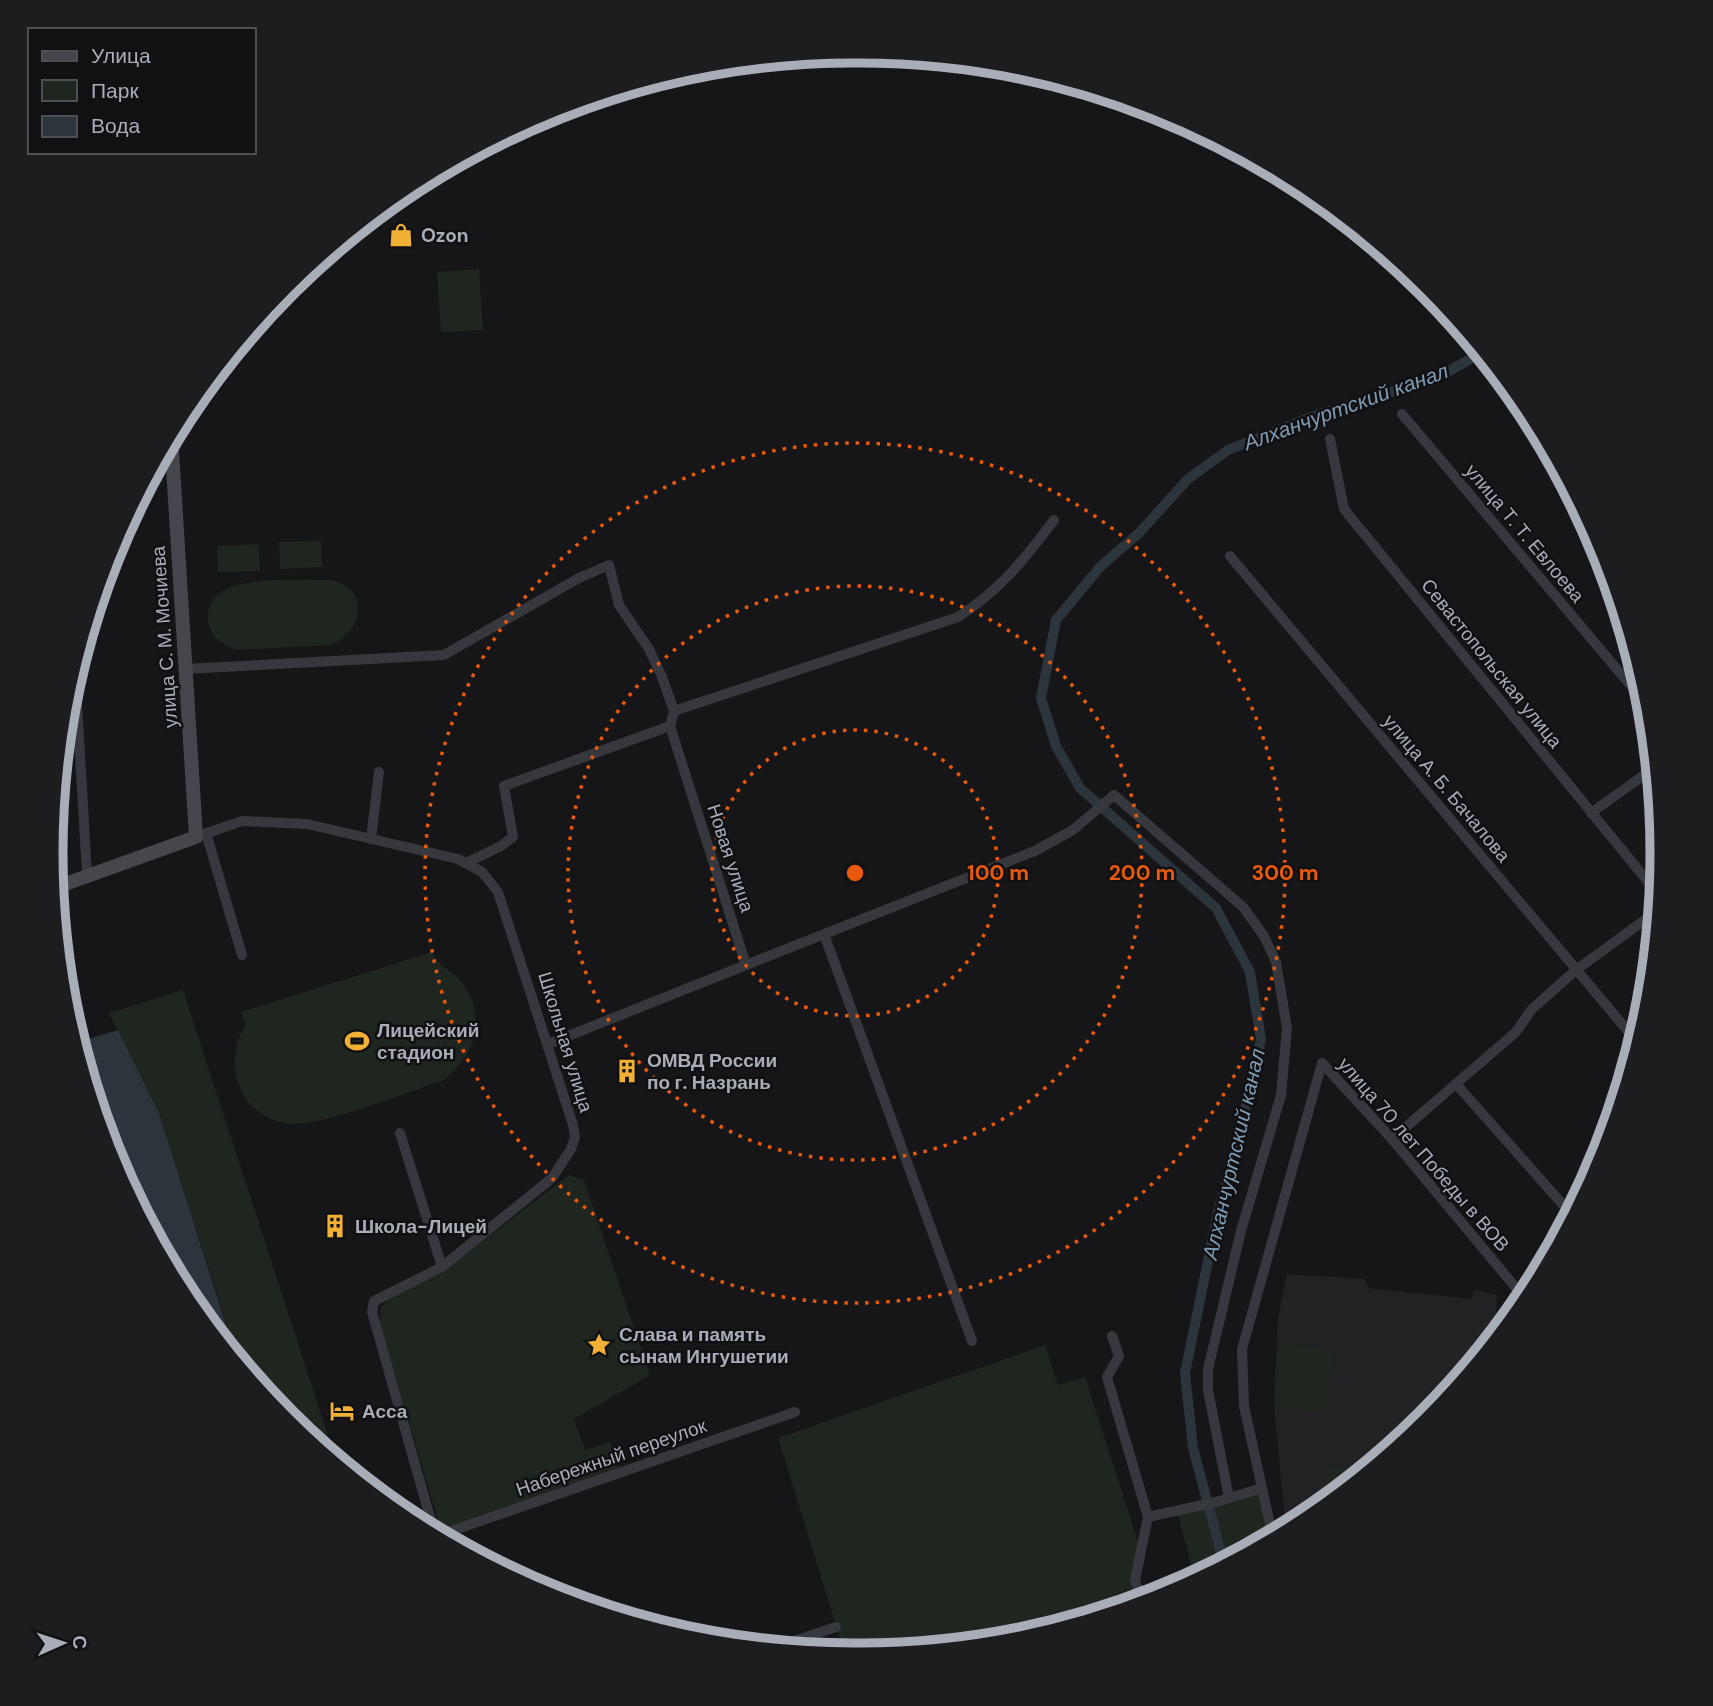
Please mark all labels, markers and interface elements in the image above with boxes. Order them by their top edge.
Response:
legend [28,28,256,154]
text: Улица [91,42,151,70]
text: Парк [91,77,139,105]
text: Вода [91,112,140,140]
shop icon: Ozon [387,221,415,249]
place label: Ozon [421,223,469,248]
water label: Алханчуртский канал [1238,357,1452,458]
street label: улица Т. Т. Евлоева [1459,459,1590,608]
street label: улица С. М. Мочиева [146,545,183,729]
street label: Севастопольская улица [1415,573,1568,754]
street label: улица А. Б. Бачалова [1377,709,1516,868]
street label: Новая улица [701,801,760,916]
text: 100 m [967,859,1029,887]
text: 200 m [1109,859,1175,887]
text: 300 m [1252,859,1318,887]
centre of rings [843,861,867,885]
street label: Школьная улица [532,969,599,1116]
place label: Лицейский стадион [377,1018,479,1065]
sports icon: Лицейский стадион [343,1027,371,1055]
water label: Алханчуртский канал [1196,1046,1272,1264]
place label: ОМВД России по г. Назрань [647,1048,777,1095]
street label: улица 70 лет Победы в ВОВ [1332,1052,1515,1257]
building icon: ОМВД России по г. Назрань [613,1057,641,1085]
building icon: Школа-Лицей [321,1212,349,1240]
place label: Школа-Лицей [355,1214,487,1239]
place label: Слава и память сынам Ингушетии [619,1322,789,1369]
place icon: Слава и память сынам Ингушетии [585,1331,613,1359]
hotel icon: Асса [328,1397,356,1425]
place label: Асса [362,1399,408,1424]
street label: Набережный переулок [513,1413,710,1502]
north arrow [28,1608,98,1678]
text: С [67,1635,92,1650]

